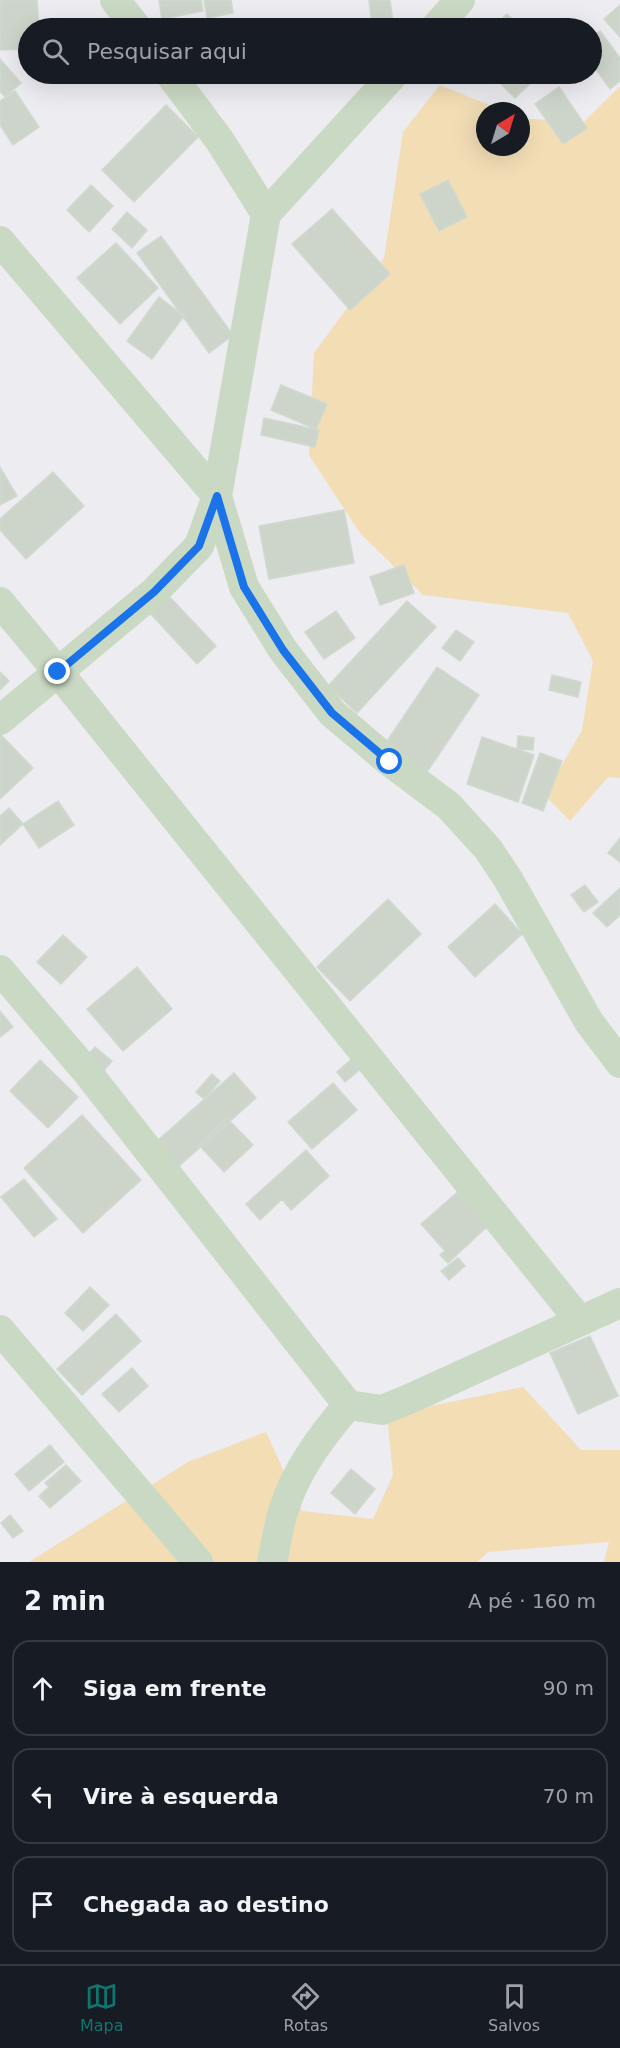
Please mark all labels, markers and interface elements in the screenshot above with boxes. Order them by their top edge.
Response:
search box [18,18,602,84]
icon: search [39,35,72,68]
text: Pesquisar aqui [87,39,247,64]
north arrow [476,102,530,156]
route end [44,658,70,684]
route start [376,748,402,774]
text: 2 min [24,1586,106,1616]
text: A pé · 160 m [468,1589,596,1613]
icon: ahead [26,1672,59,1705]
text: Siga em frente [83,1676,267,1701]
text: 90 m [543,1676,594,1700]
icon: left [26,1780,59,1813]
text: Vire à esquerda [83,1784,279,1809]
text: 70 m [543,1784,594,1808]
icon: arrive [26,1888,59,1921]
text: Chegada ao destino [83,1892,329,1917]
tab: Mapa [80,1980,124,2035]
tab: Rotas [283,1980,328,2035]
tab: Salvos [488,1980,540,2035]

